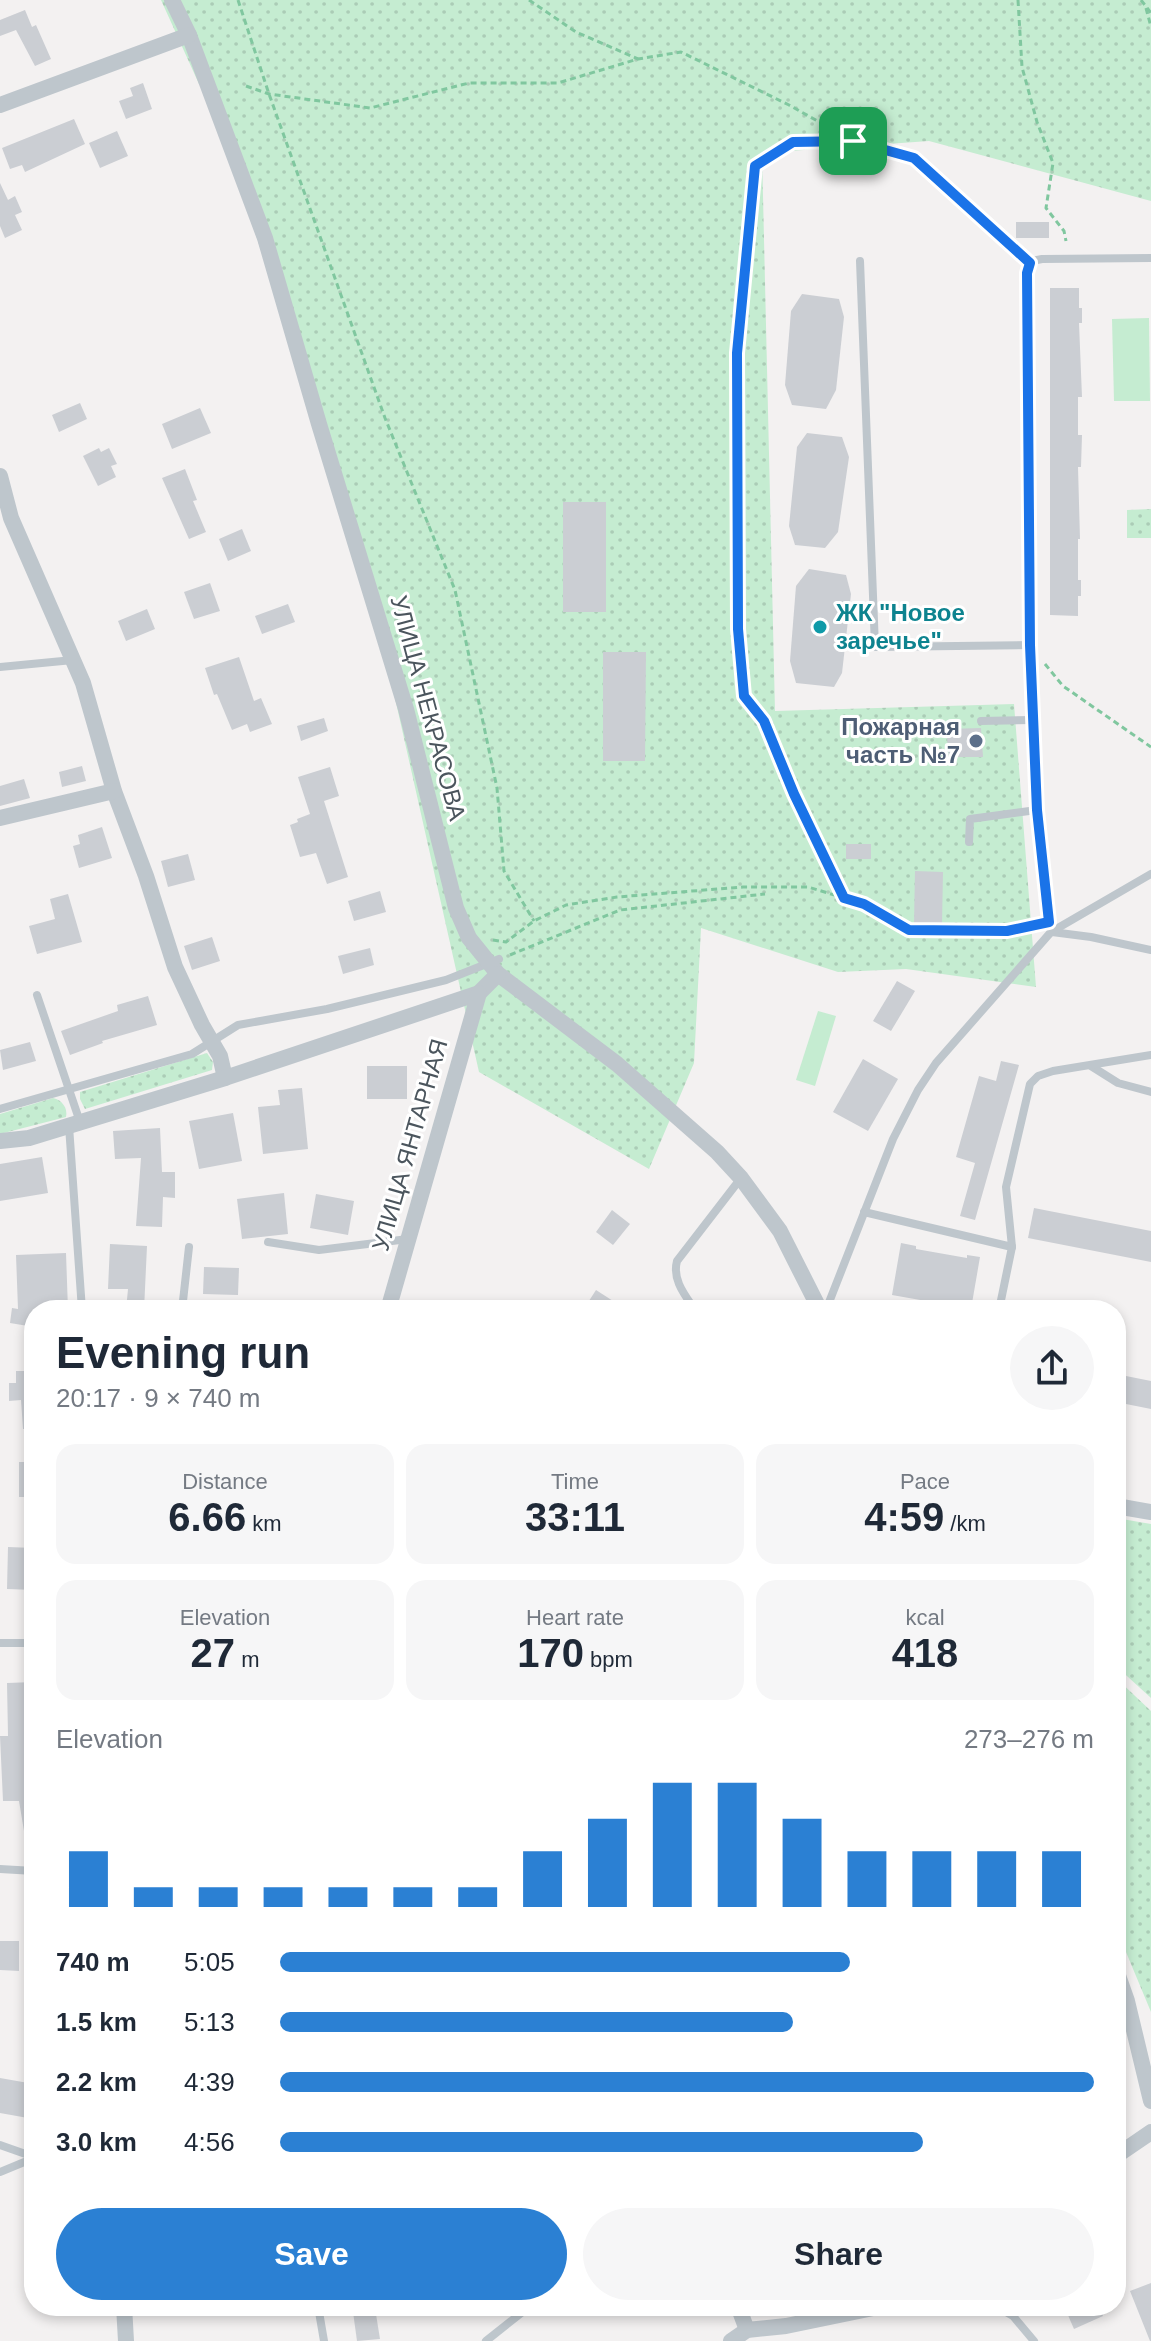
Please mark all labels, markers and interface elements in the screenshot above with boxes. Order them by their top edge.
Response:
pin [819,107,887,175]
icon: arrive [831,119,875,163]
street label: УЛИЦА НЕКРАСОВА [385,592,472,823]
place label: ЖК "Новое заречье" [835,599,965,654]
marker: ЖК "Новое заречье" [811,618,829,636]
place label: Пожарная часть №7 [841,713,960,768]
marker: Пожарная часть №7 [967,732,985,750]
street label: УЛИЦА ЯНТАРНАЯ [366,1036,453,1254]
button: share [1010,1326,1094,1410]
text: Evening run [56,1328,310,1377]
text: 20:17 · 9 × 740 m [56,1383,261,1413]
text: Distance [182,1469,268,1494]
text: Time [551,1469,599,1494]
text: Pace [900,1469,950,1494]
text: 6.66 [168,1495,246,1539]
text: 33:11 [525,1495,625,1539]
text: 4:59 [864,1495,944,1539]
text: km [246,1511,282,1536]
text: /km [944,1511,986,1536]
text: Elevation [180,1605,270,1630]
text: Heart rate [526,1605,624,1630]
text: kcal [905,1605,945,1630]
text: 27 [191,1631,235,1675]
text: 170 [517,1631,584,1675]
text: 418 [892,1631,958,1675]
text: m [235,1647,259,1672]
text: bpm [584,1647,633,1672]
text: Elevation [56,1724,163,1754]
text: 273–276 m [964,1724,1094,1754]
text: 740 m [56,1947,130,1977]
text: 5:05 [184,1947,235,1977]
text: 1.5 km [56,2007,137,2037]
text: 5:13 [184,2007,235,2037]
text: 2.2 km [56,2067,137,2097]
text: 4:39 [184,2067,235,2097]
text: 3.0 km [56,2127,137,2157]
text: 4:56 [184,2127,235,2157]
button: Save [56,2208,567,2300]
button: Share [583,2208,1094,2300]

